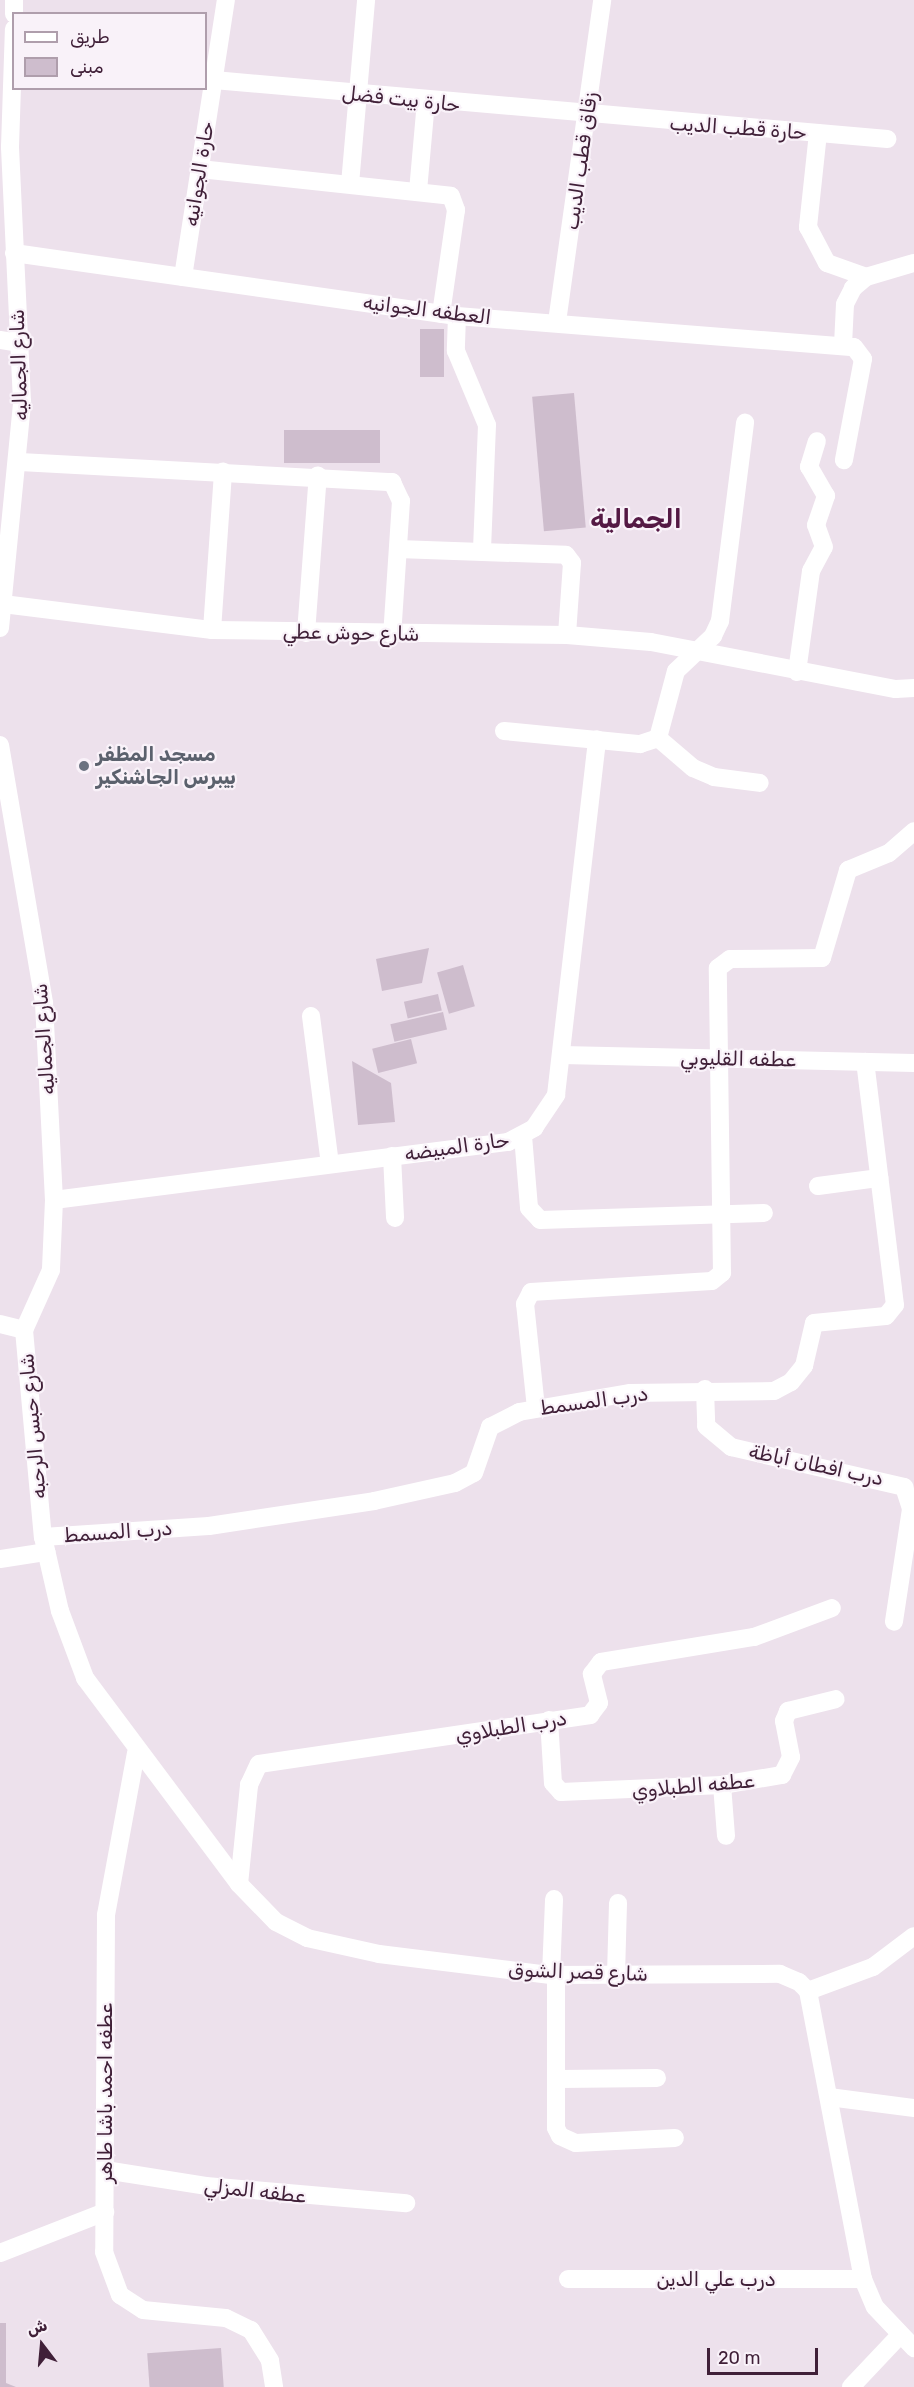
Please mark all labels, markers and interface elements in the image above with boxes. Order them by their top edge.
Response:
legend [12,12,207,90]
text: طريق [70,26,110,48]
text: مبنى [70,56,104,78]
street label: حارة بيت فضل [341,81,461,117]
street label: زقاق قطب الديب [559,90,603,232]
street label: حارة قطب الديب [669,111,807,145]
street label: حارة الجوانيه [179,120,219,228]
street label: العطفه الجوانيه [361,290,493,330]
street label: شارع الجماليه [5,309,33,421]
district label: الجمالية [590,504,682,536]
street label: شارع حوش عطي [282,620,420,646]
place label: مسجد المظفر بيبرس الجاشنكير [96,742,236,789]
marker: مسجد المظفر بيبرس الجاشنكير [77,759,91,773]
street label: شارع الجماليه [28,982,60,1096]
street label: عطفه القليوبي [680,1046,796,1072]
street label: حارة المبيضه [403,1128,511,1166]
street label: شارع حبس الرحبه [15,1352,51,1500]
street label: درب المسمط [539,1382,649,1420]
street label: درب افطان أباظة [747,1439,885,1491]
street label: درب المسمط [63,1516,173,1548]
street label: درب الطبلاوي [454,1706,568,1748]
street label: عطفه الطبلاوي [631,1769,755,1803]
street label: شارع قصر الشوق [508,1958,648,1986]
street label: عطفه احمد باشا طاهر [93,2003,117,2183]
street label: عطفه المزلي [203,2174,307,2208]
street label: درب علي الدين [656,2267,776,2291]
north arrow [12,2315,72,2375]
text: ش [25,2315,49,2339]
scale bar [710,2336,821,2374]
text: 20 m [718,2347,760,2369]

